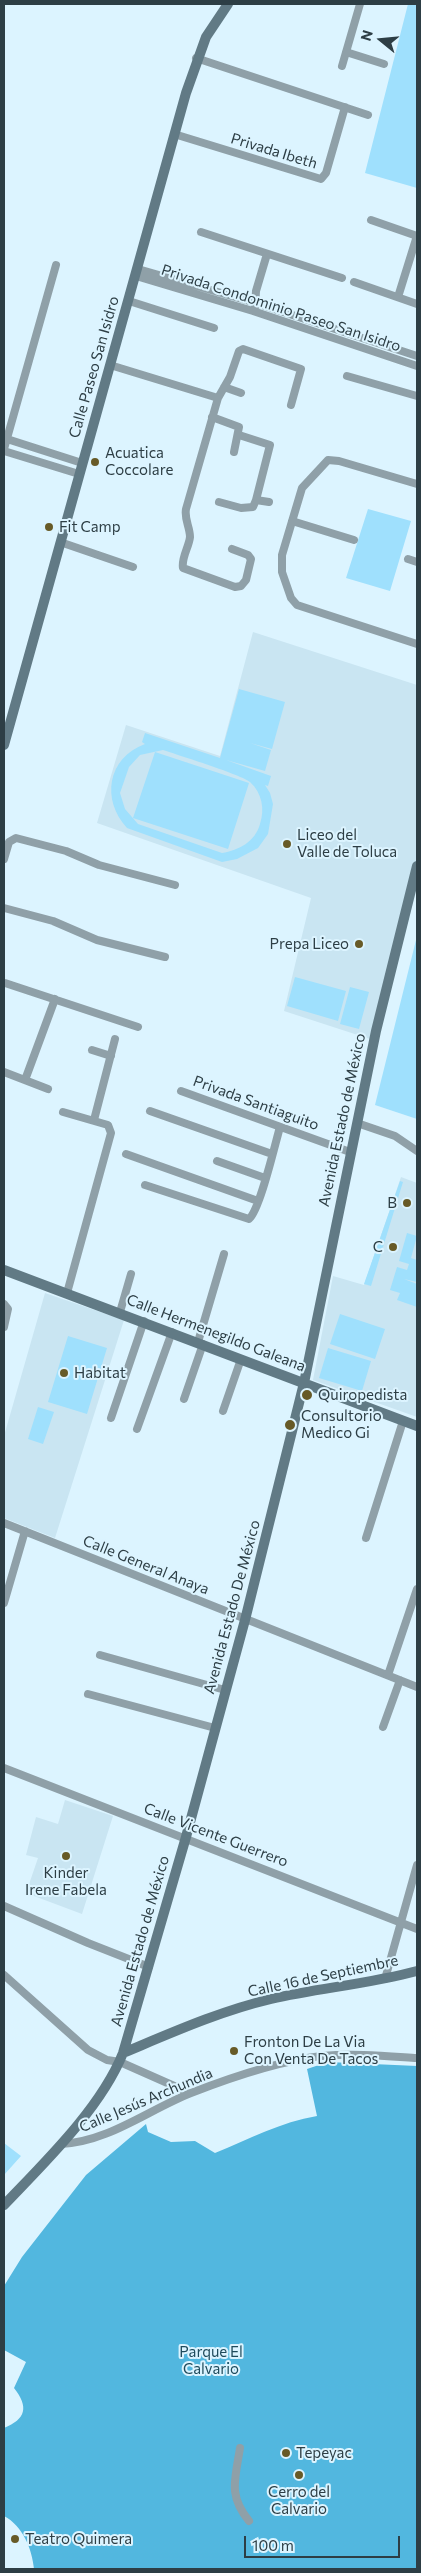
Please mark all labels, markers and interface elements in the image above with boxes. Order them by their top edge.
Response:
north arrow [356,15,406,65]
text: N [357,28,376,43]
street label: Privada Ibeth [229,129,319,173]
street label: Privada Condominio Paseo San Isidro [159,261,403,355]
street label: Calle Paseo San Isidro [65,294,123,440]
place label: Acuatica Coccolare [105,444,173,479]
marker: Acuatica Coccolare [89,456,101,468]
place label: Fit Camp [59,518,121,536]
marker: Fit Camp [43,521,55,533]
place label: Liceo del Valle de Toluca [297,826,397,861]
marker: Liceo del Valle de Toluca [281,838,293,850]
place label: Prepa Liceo [270,935,349,953]
marker: Prepa Liceo [353,938,365,950]
street label: Avenida Estado de México [315,1032,369,1208]
street label: Privada Santiaguito [191,1072,321,1134]
place label: B [387,1194,397,1212]
marker: B [401,1197,413,1209]
place label: C [373,1238,383,1256]
marker: C [387,1241,399,1253]
street label: Calle Hermenegildo Galeana [124,1290,308,1376]
place label: Habitat [74,1364,126,1382]
marker: Habitat [58,1367,70,1379]
place label: Quiropedista [318,1386,407,1404]
marker: Quiropedista [300,1388,314,1402]
place label: Consultorio Medico Gi [301,1407,382,1442]
marker: Consultorio Medico Gi [283,1418,297,1432]
street label: Avenida Estado De México [200,1518,264,1696]
street label: Calle General Anaya [80,1531,212,1599]
street label: Calle Vicente Guerrero [141,1799,291,1871]
marker: Kinder Irene Fabela [60,1850,72,1862]
street label: Avenida Estado de México [107,1853,173,2029]
place label: Kinder Irene Fabela [25,1864,107,1899]
street label: Calle 16 de Septiembre [246,1951,400,2001]
place label: Fronton De La Via Con Venta De Tacos [244,2033,378,2068]
marker: Fronton De La Via Con Venta De Tacos [228,2045,240,2057]
street label: Calle Jesús Archundia [77,2064,215,2136]
park label: Parque El Calvario [179,2343,243,2378]
place label: Tepeyac [296,2444,352,2462]
marker: Tepeyac [280,2447,292,2459]
marker: Cerro del Calvario [293,2469,305,2481]
place label: Cerro del Calvario [268,2483,330,2518]
scale bar [246,2526,402,2558]
place label: Teatro Quimera [25,2530,132,2548]
marker: Teatro Quimera [9,2533,21,2545]
text: 100 m [252,2536,294,2554]

